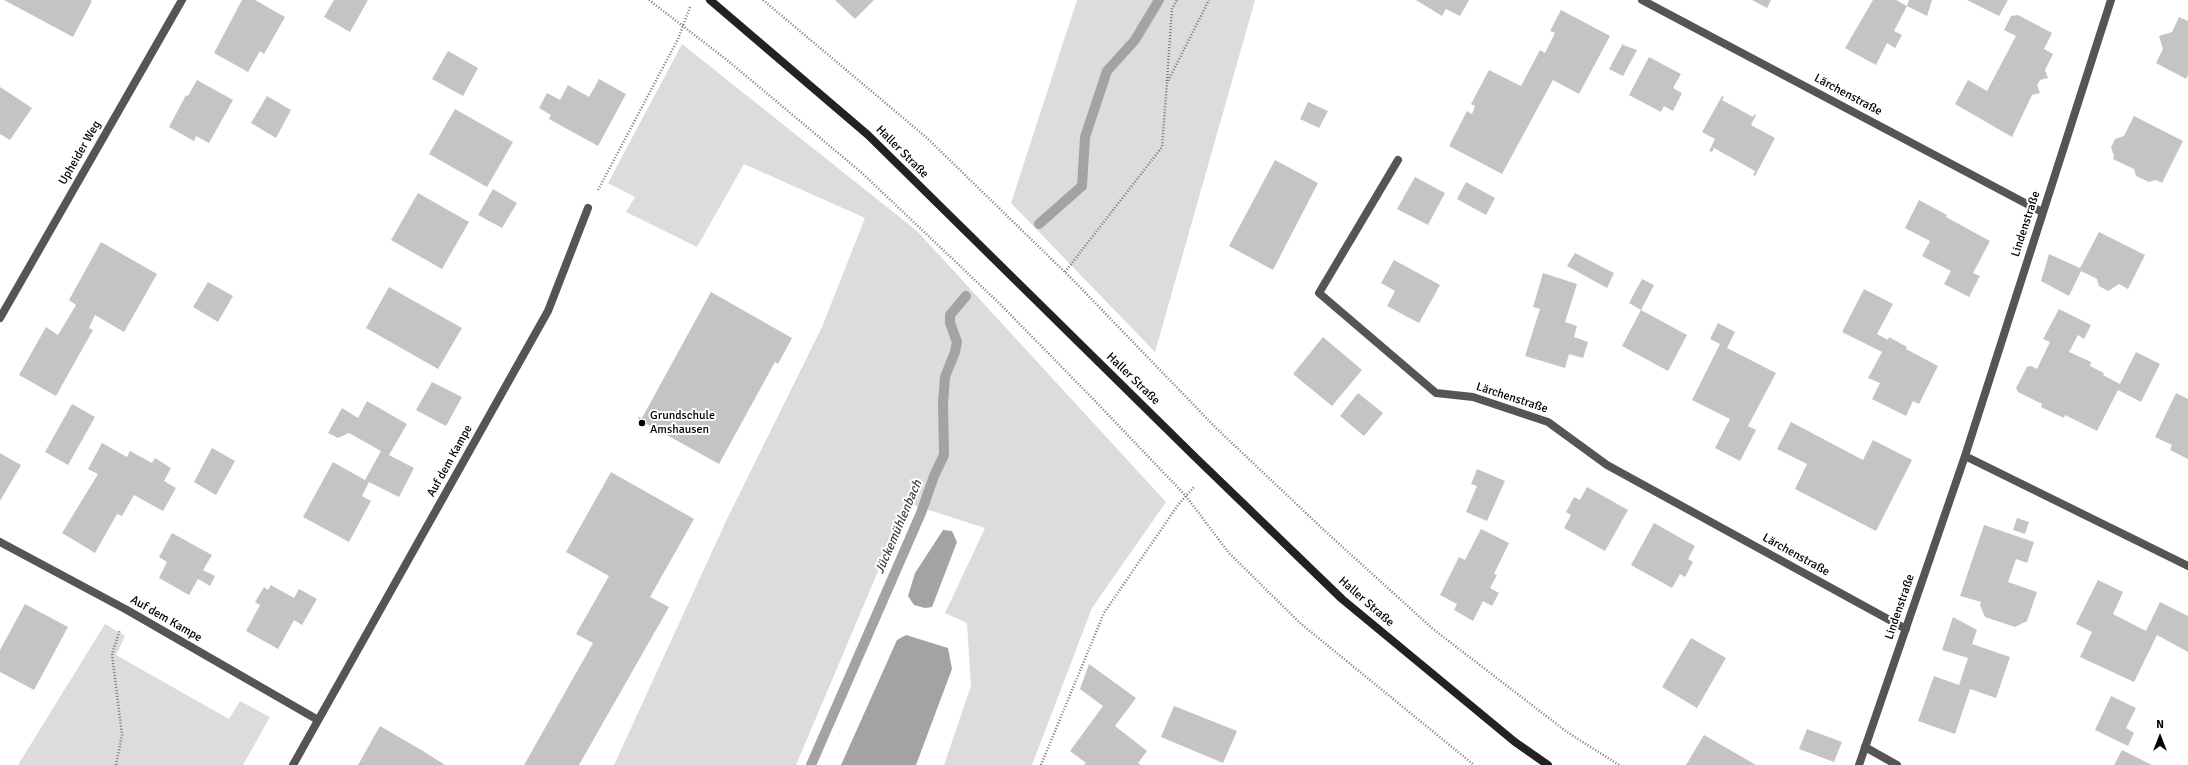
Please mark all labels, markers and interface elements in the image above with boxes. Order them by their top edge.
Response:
street label: Lärchenstraße [1812,71,1884,119]
street label: Upheider Weg [56,118,104,188]
street label: Haller Straße [873,123,931,181]
street label: Lindenstraße [2009,189,2043,259]
street label: Haller Straße [1103,350,1163,408]
street label: Lärchenstraße [1474,380,1550,416]
place label: Grundschule Amshausen [650,409,715,437]
marker: Grundschule Amshausen [637,418,647,428]
street label: Auf dem Kampe [424,422,476,500]
water label: Jückemühlenbach [872,478,926,576]
street label: Lärchenstraße [1760,531,1832,579]
street label: Lindenstraße [1882,572,1918,642]
street label: Haller Straße [1335,574,1397,630]
street label: Auf dem Kampe [128,593,204,645]
north arrow [2140,717,2180,757]
text: N [2156,718,2164,731]

